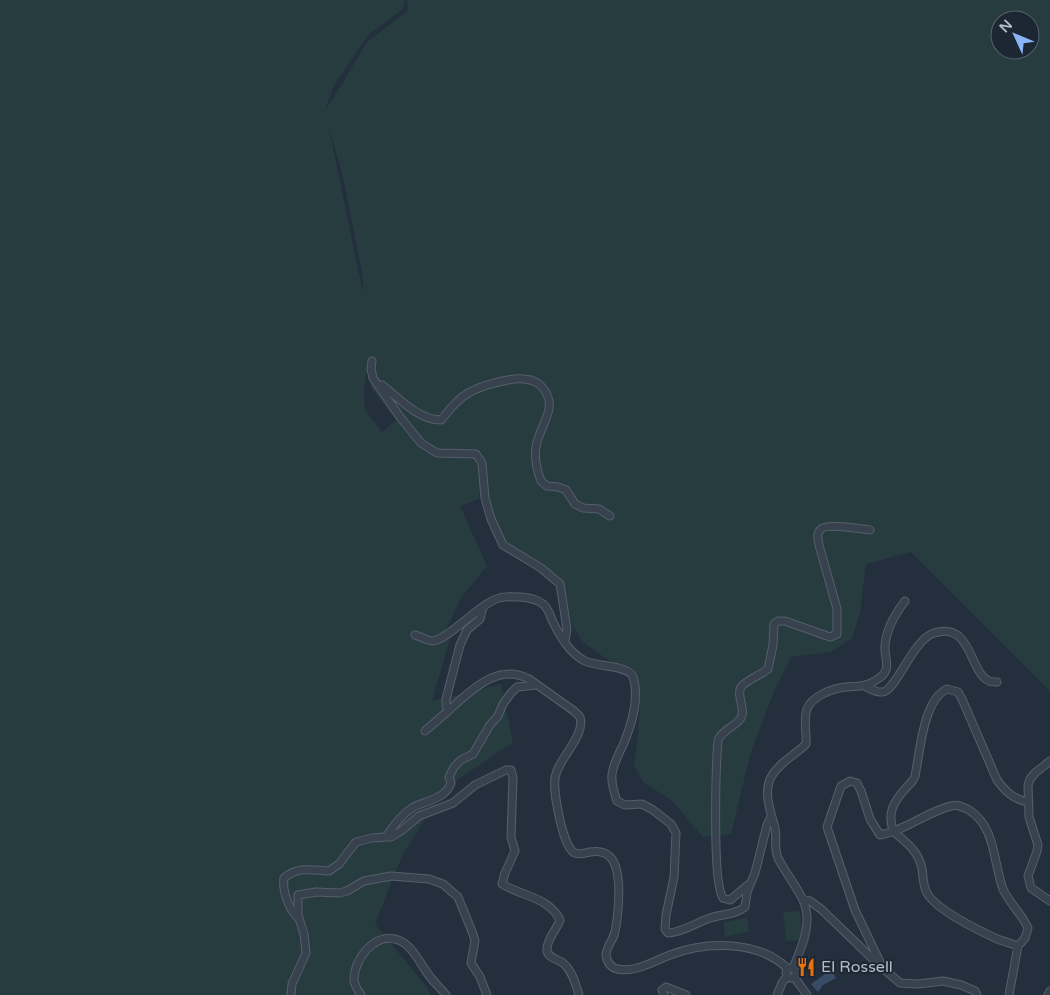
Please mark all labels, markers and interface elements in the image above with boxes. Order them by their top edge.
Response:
north arrow [990,10,1040,60]
text: N [996,16,1016,36]
restaurant icon: El Rossell [795,956,817,978]
place label: El Rossell [821,957,893,977]

